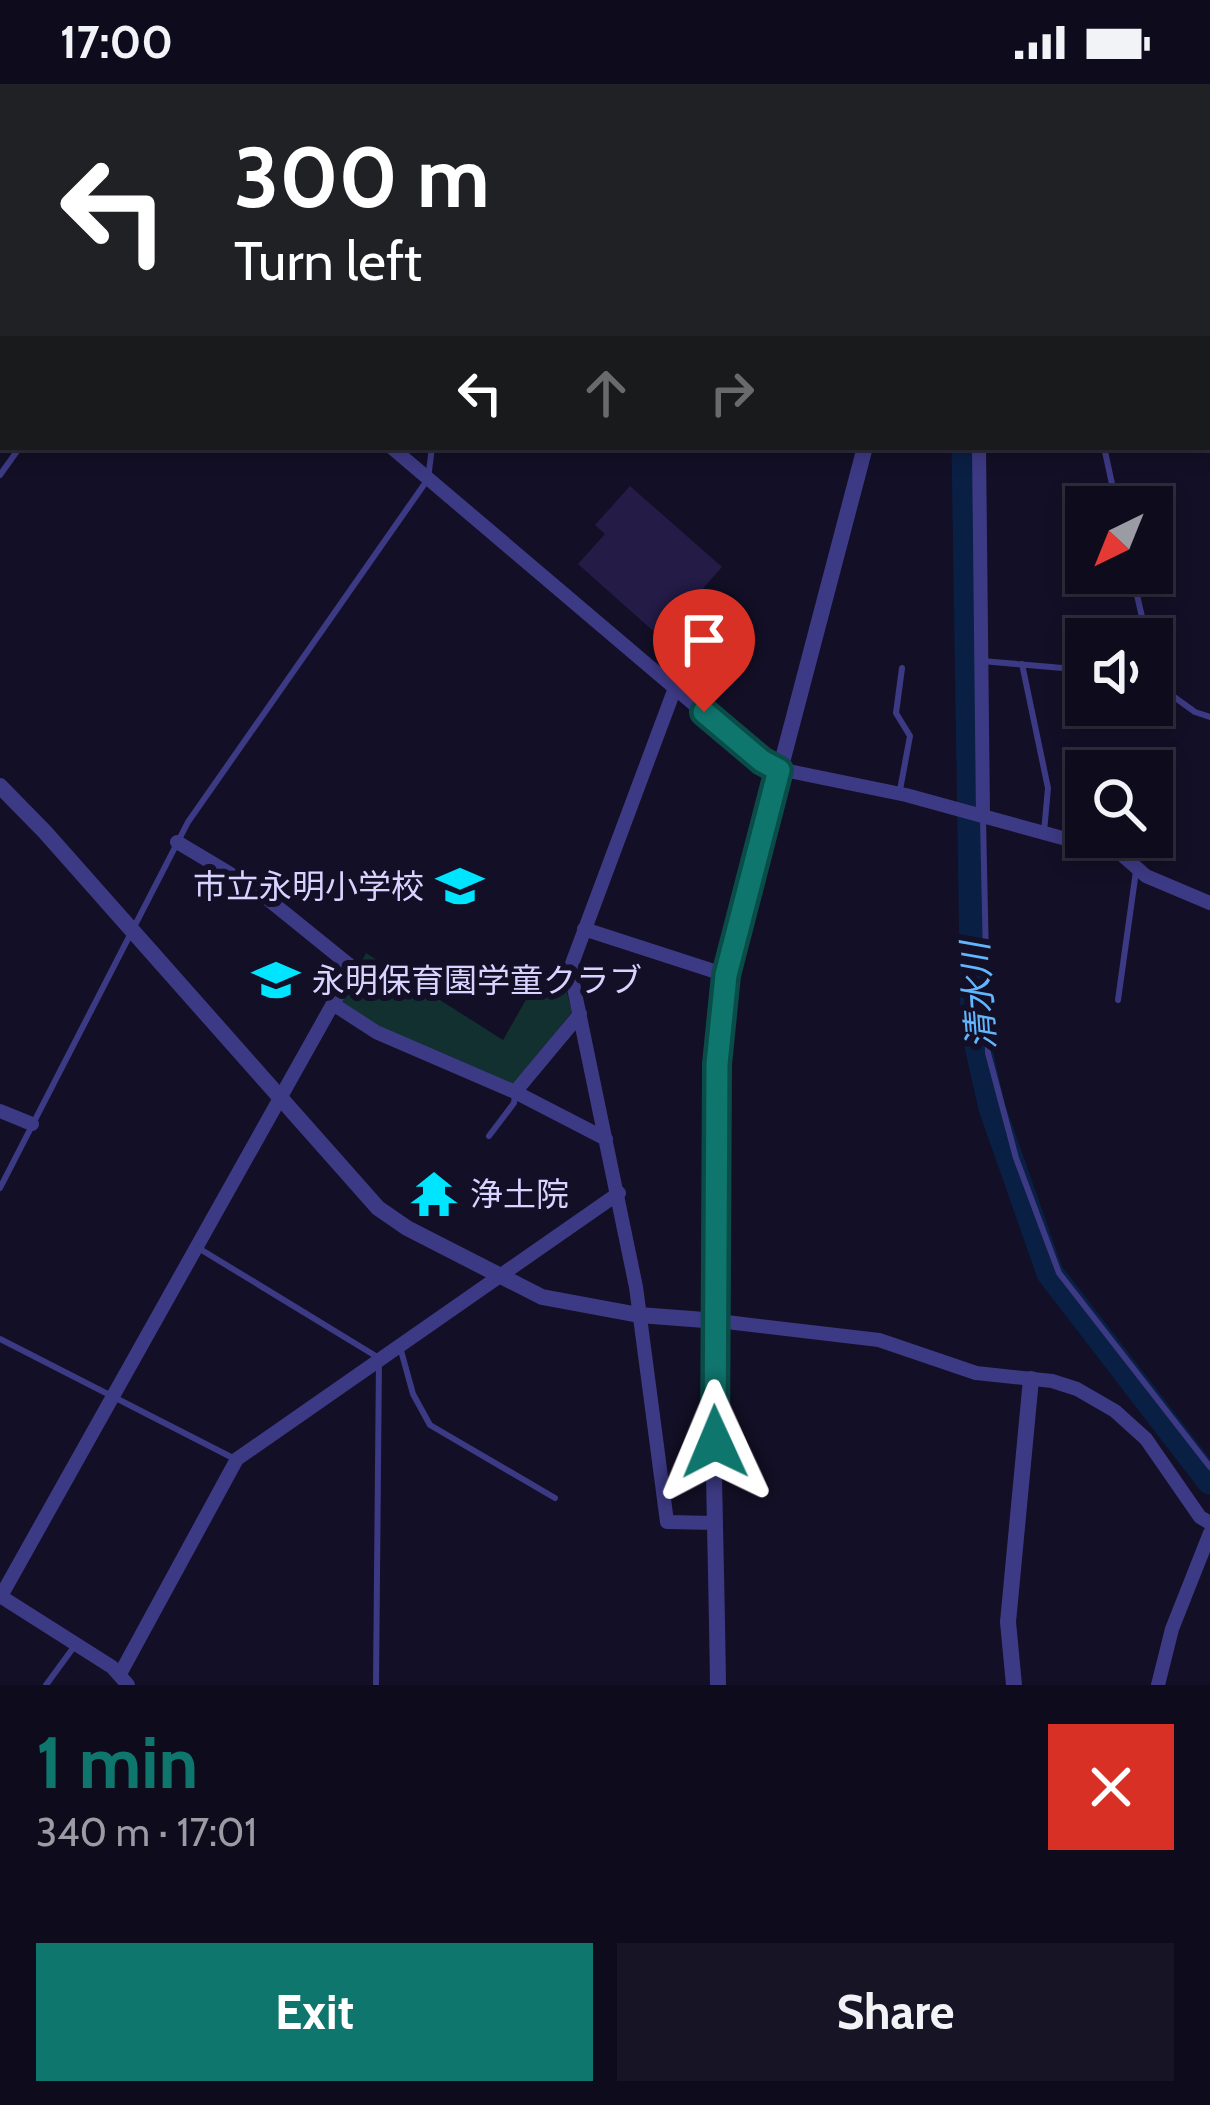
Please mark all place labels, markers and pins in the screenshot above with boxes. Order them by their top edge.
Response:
pin [653,589,755,712]
school or university icon: 市立永明小学校 [435,861,485,911]
place label: 市立永明小学校 [193,866,424,906]
school or university icon: 永明保育園学童クラブ [251,955,301,1005]
place label: 永明保育園学童クラブ [312,960,642,1000]
temple icon: 浄土院 [409,1169,459,1219]
place label: 浄土院 [470,1174,569,1214]

